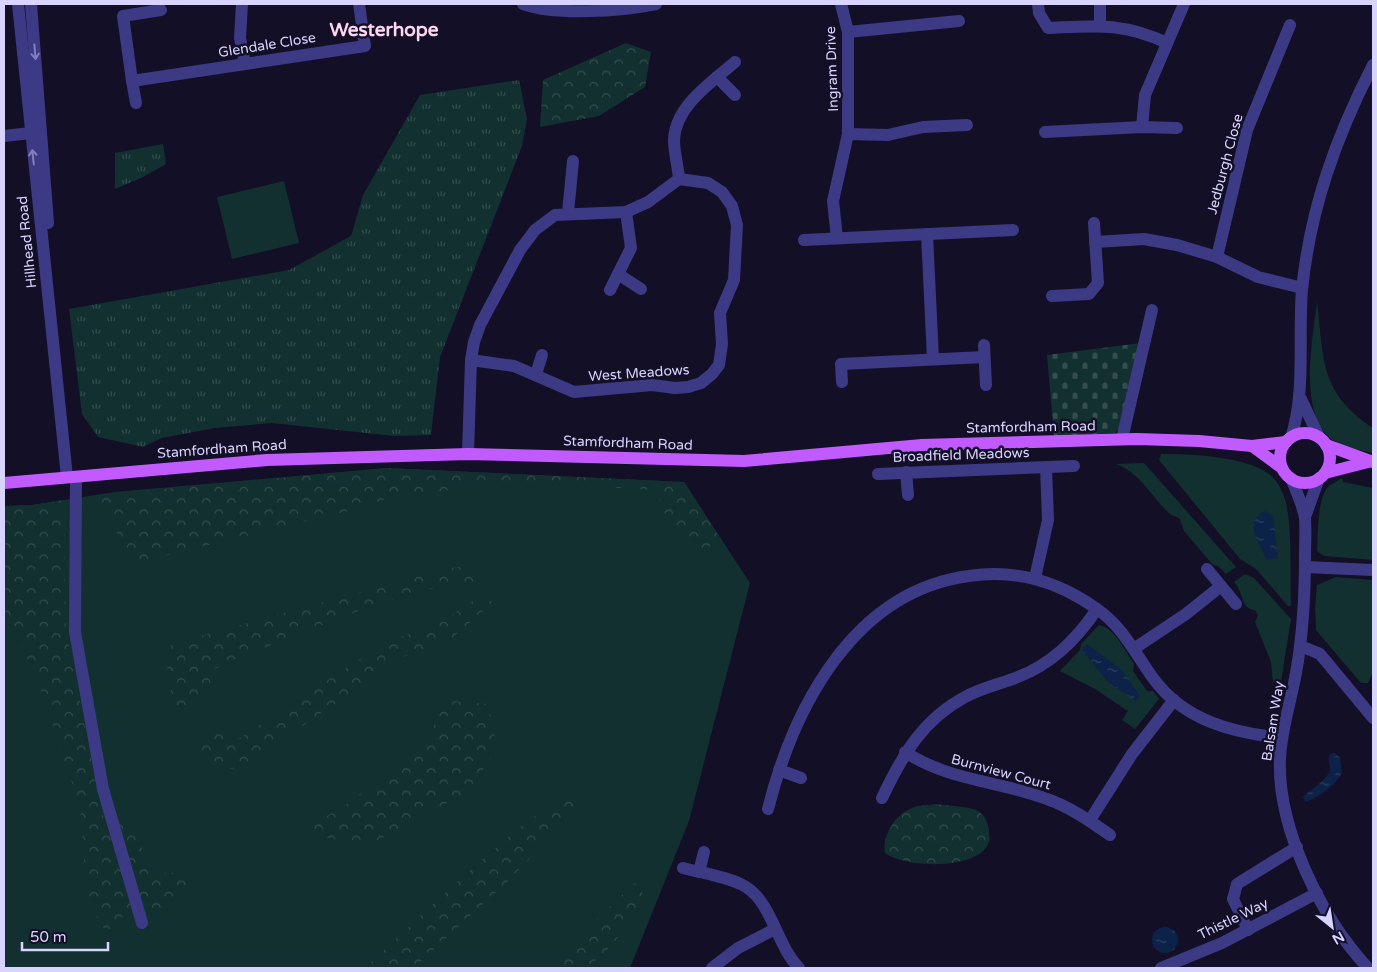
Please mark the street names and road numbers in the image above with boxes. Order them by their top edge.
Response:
street label: Ingram Drive [822,26,842,112]
street label: Glendale Close [217,29,317,61]
street label: Jedburgh Close [1203,112,1247,216]
street label: Hillhead Road [14,195,40,289]
street label: West Meadows [588,361,690,385]
street label: Stamfordham Road [966,417,1096,437]
street label: Stamfordham Road [563,432,693,454]
street label: Stamfordham Road [157,436,287,462]
street label: Broadfield Meadows [892,444,1030,466]
street label: Balsam Way [1258,679,1288,762]
street label: Burnview Court [949,751,1053,794]
street label: Thistle Way [1195,894,1271,943]

